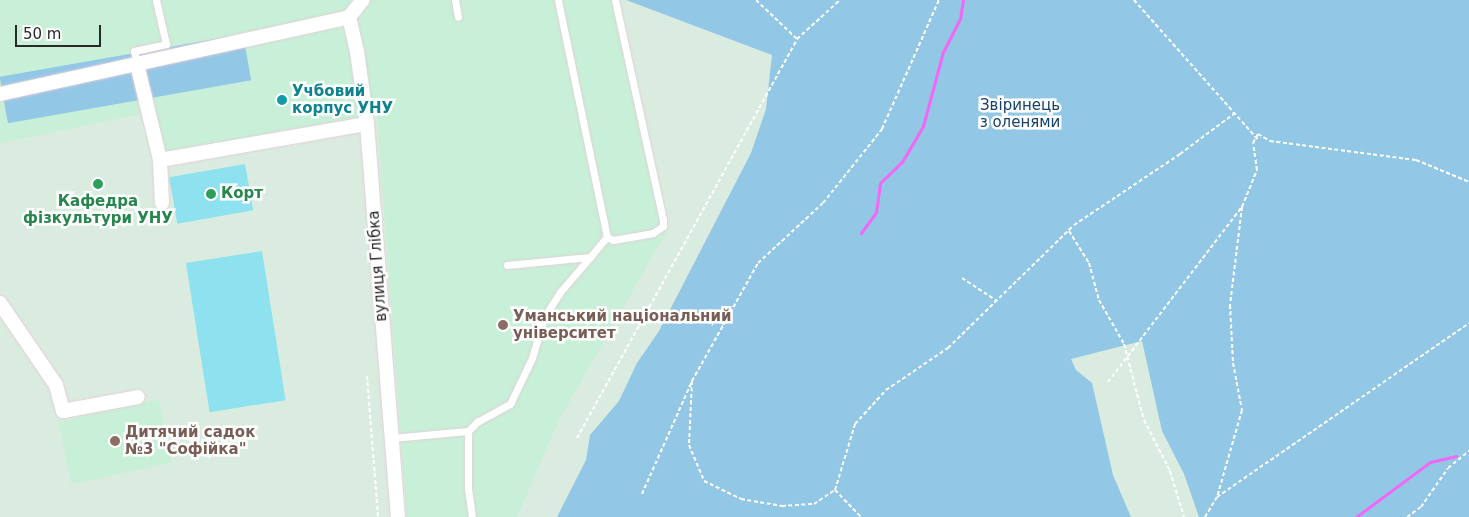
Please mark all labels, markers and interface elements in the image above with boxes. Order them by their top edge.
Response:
scale bar [18,15,104,47]
text: 50 m [23,25,61,43]
place label: Учбовий корпус УНУ [292,82,393,117]
marker: Учбовий корпус УНУ [276,94,288,106]
park label: Звіринець з оленями [980,96,1060,131]
marker: Кафедра фізкультури УНУ [92,178,104,190]
place label: Корт [221,185,263,203]
marker: Корт [205,188,217,200]
place label: Кафедра фізкультури УНУ [23,192,173,227]
street label: вулиця Глібка [365,210,391,322]
place label: Уманський національний університет [513,307,732,342]
marker: Уманський національний університет [497,319,509,331]
place label: Дитячий садок №3 "Софійка" [125,423,255,458]
marker: Дитячий садок №3 "Софійка" [109,435,121,447]

